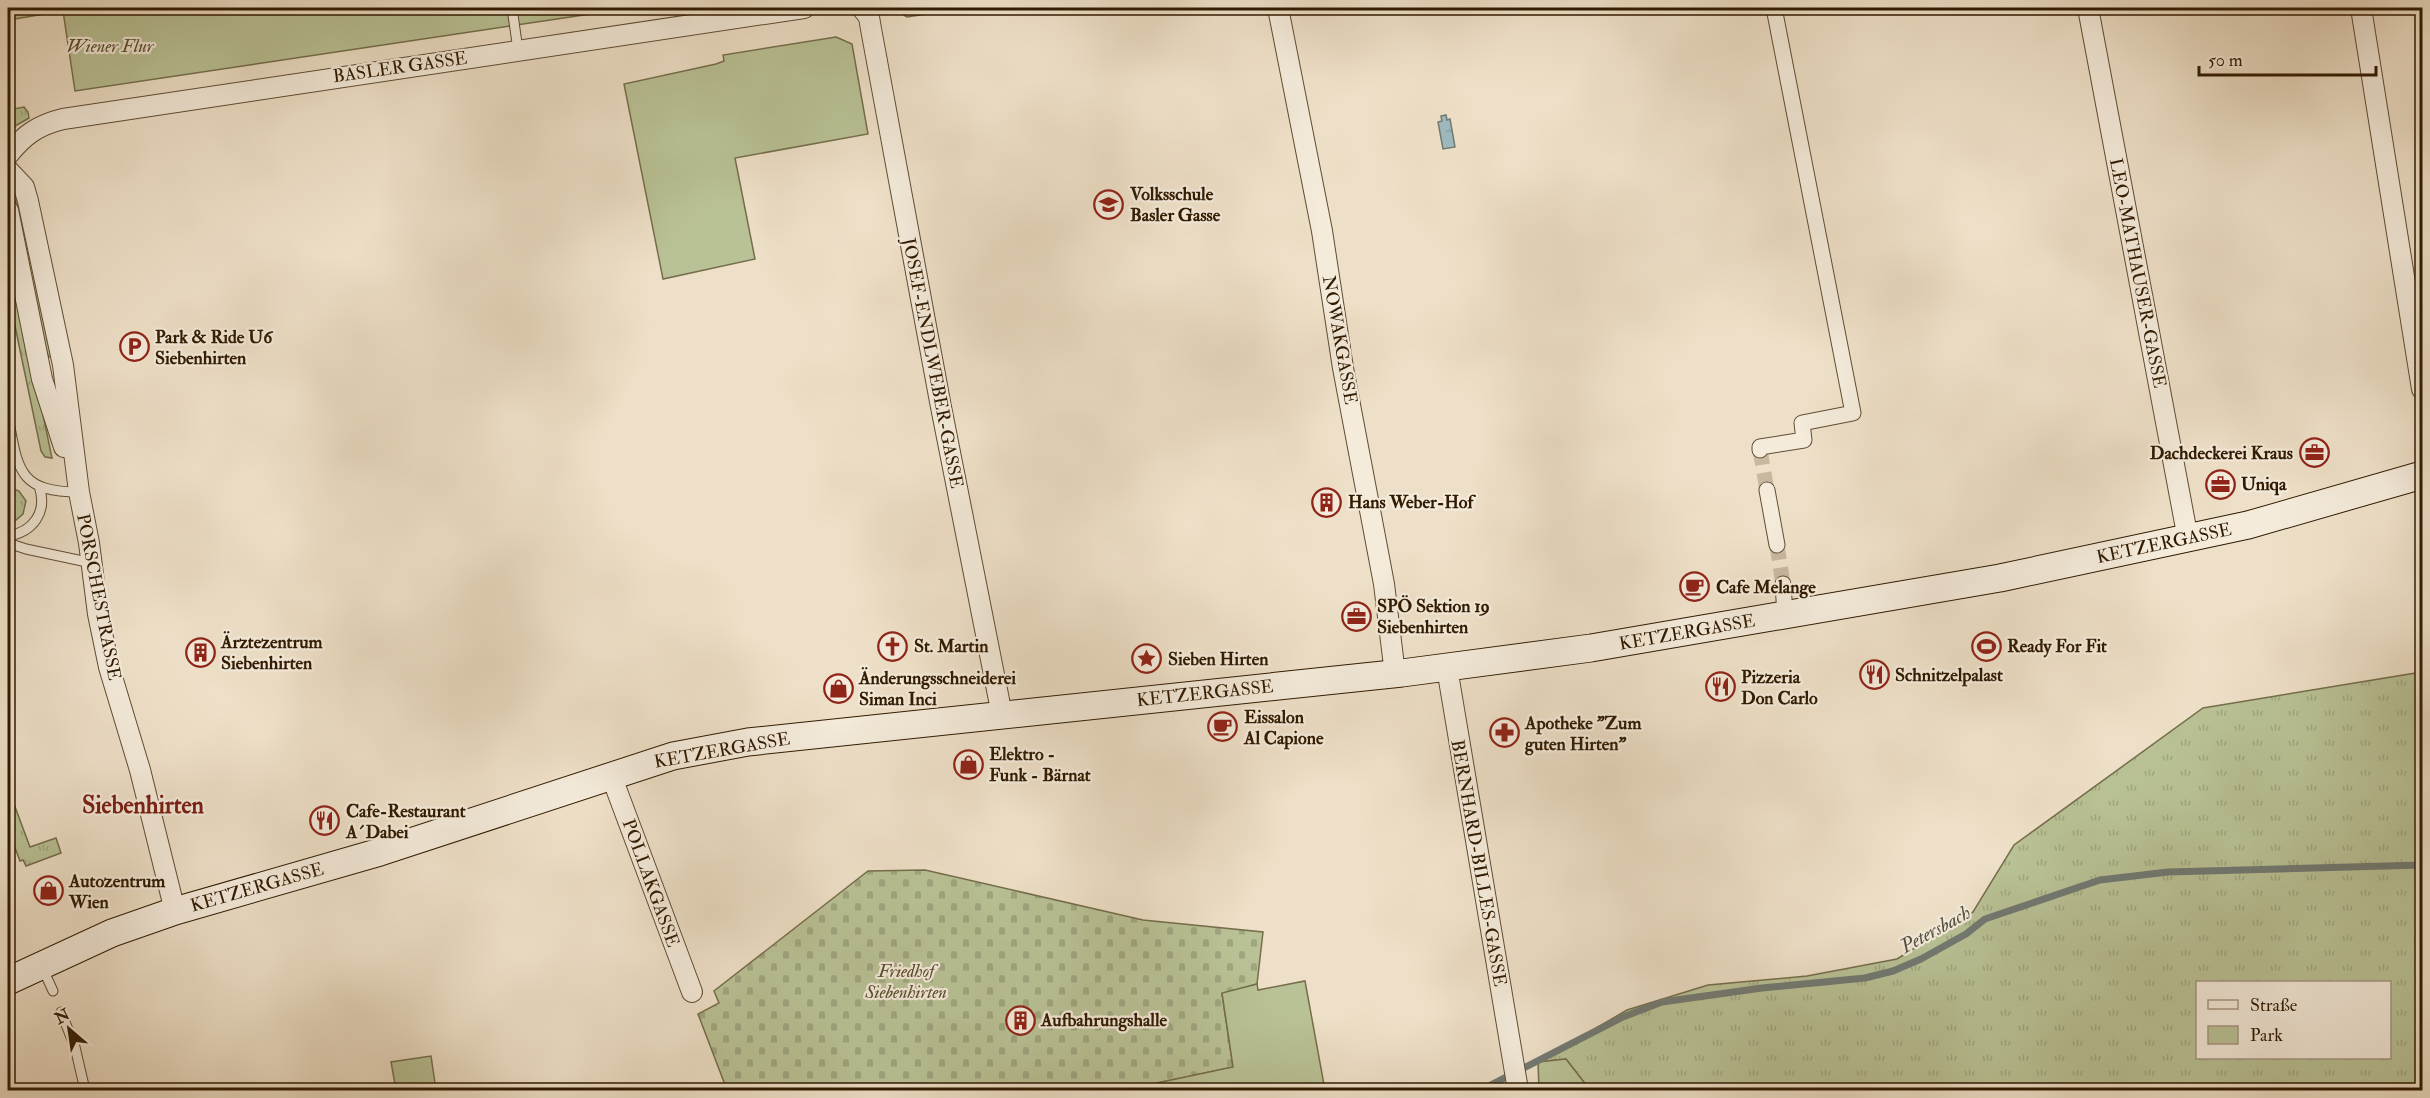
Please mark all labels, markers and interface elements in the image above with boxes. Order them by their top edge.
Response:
park label: Wiener Flur [67,35,155,58]
scale bar [2199,39,2376,77]
street label: BASLER GASSE [331,47,469,88]
text: 50 m [2208,49,2243,72]
street label: LEO-MATHAUSER-GASSE [2104,156,2171,390]
place label: Volksschule Basler Gasse [1129,183,1221,227]
school or university icon: Volksschule Basler Gasse [1093,188,1125,220]
street label: JOSEF-ENDLWEBER-GASSE [897,235,968,490]
street label: NOWAKGASSE [1317,274,1362,406]
place label: Park & Ride U6 Siebenhirten [155,326,274,370]
parking icon: Park & Ride U6 Siebenhirten [118,331,150,363]
office icon: Dachdeckerei Kraus [2298,437,2330,469]
place label: Dachdeckerei Kraus [2150,442,2293,465]
office icon: Uniqa [2204,468,2236,500]
place label: Uniqa [2241,473,2287,496]
building icon: Hans Weber-Hof [1311,486,1343,518]
place label: Hans Weber-Hof [1348,491,1476,514]
street label: PORSCHESTRASSE [71,512,126,682]
street label: KETZERGASSE [2094,518,2234,569]
cafe icon: Cafe Melange [1679,571,1711,603]
place label: Cafe Melange [1716,576,1816,599]
place label: SPÖ Sektion 19 Siebenhirten [1377,595,1490,639]
office icon: SPÖ Sektion 19 Siebenhirten [1340,600,1372,632]
street label: KETZERGASSE [1617,609,1757,656]
church icon: St. Martin [877,630,909,662]
sports icon: Ready For Fit [1970,630,2002,662]
place label: Ärztezentrum Siebenhirten [220,631,323,675]
place label: St. Martin [914,635,989,658]
place label: Ready For Fit [2007,635,2107,658]
building icon: Ärztezentrum Siebenhirten [184,636,216,668]
place icon: Sieben Hirten [1131,643,1163,675]
place label: Sieben Hirten [1168,648,1269,671]
restaurant icon: Schnitzelpalast [1858,659,1890,691]
place label: Schnitzelpalast [1895,664,2003,687]
place label: Pizzeria Don Carlo [1741,666,1818,710]
place label: Änderungsschneiderei Siman Inci [858,667,1016,711]
restaurant icon: Pizzeria Don Carlo [1704,671,1736,703]
shop icon: Änderungsschneiderei Siman Inci [822,672,854,704]
street label: KETZERGASSE [1135,675,1275,712]
place label: Eissalon Al Capione [1243,706,1324,750]
cafe icon: Eissalon Al Capione [1207,711,1239,743]
place label: Apotheke "Zum guten Hirten" [1524,712,1642,756]
pharmacy icon: Apotheke "Zum guten Hirten" [1488,717,1520,749]
street label: KETZERGASSE [652,727,792,774]
street label: BERNHARD-BILLES-GASSE [1445,738,1512,988]
place label: Elektro - Funk - Bärnat [989,743,1091,787]
shop icon: Elektro - Funk - Bärnat [952,748,984,780]
district label: Siebenhirten [82,790,205,821]
place label: Cafe-Restaurant A´Dabei [345,800,466,844]
restaurant icon: Cafe-Restaurant A´Dabei [309,805,341,837]
street label: POLLAKGASSE [617,816,684,950]
street label: KETZERGASSE [188,857,326,917]
place label: Autozentrum Wien [68,870,166,914]
shop icon: Autozentrum Wien [32,875,64,907]
water label: Petersbach [1895,900,1975,960]
park label: Friedhof Siebenhirten [864,960,947,1004]
legend [2196,981,2391,1059]
text: Straße [2250,994,2298,1017]
north arrow [39,999,99,1059]
text: N [50,1004,74,1029]
building icon: Aufbahrungshalle [1004,1004,1036,1036]
place label: Aufbahrungshalle [1040,1009,1167,1032]
text: Park [2250,1024,2283,1047]

